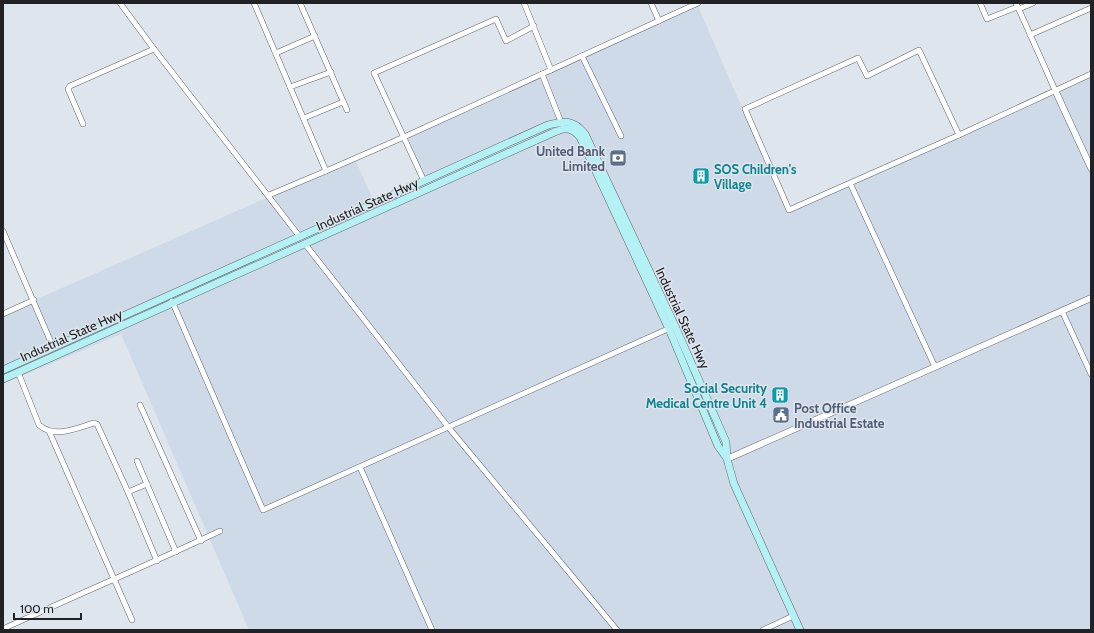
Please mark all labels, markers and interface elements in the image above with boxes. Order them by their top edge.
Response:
place label: United Bank Limited [536,143,606,174]
bank icon: United Bank Limited [608,148,628,168]
place label: SOS Children's Village [714,161,797,192]
building icon: SOS Children's Village [691,166,711,186]
street label: Industrial State Hwy [313,174,421,234]
street label: Industrial State Hwy [652,265,714,372]
street label: Industrial State Hwy [17,305,125,365]
place label: Social Security Medical Centre Unit 4 [646,380,767,411]
building icon: Social Security Medical Centre Unit 4 [770,385,790,405]
place label: Post Office Industrial Estate [794,400,885,431]
public building icon: Post Office Industrial Estate [771,405,791,425]
scale bar [14,595,81,621]
text: 100 m [20,601,54,616]

